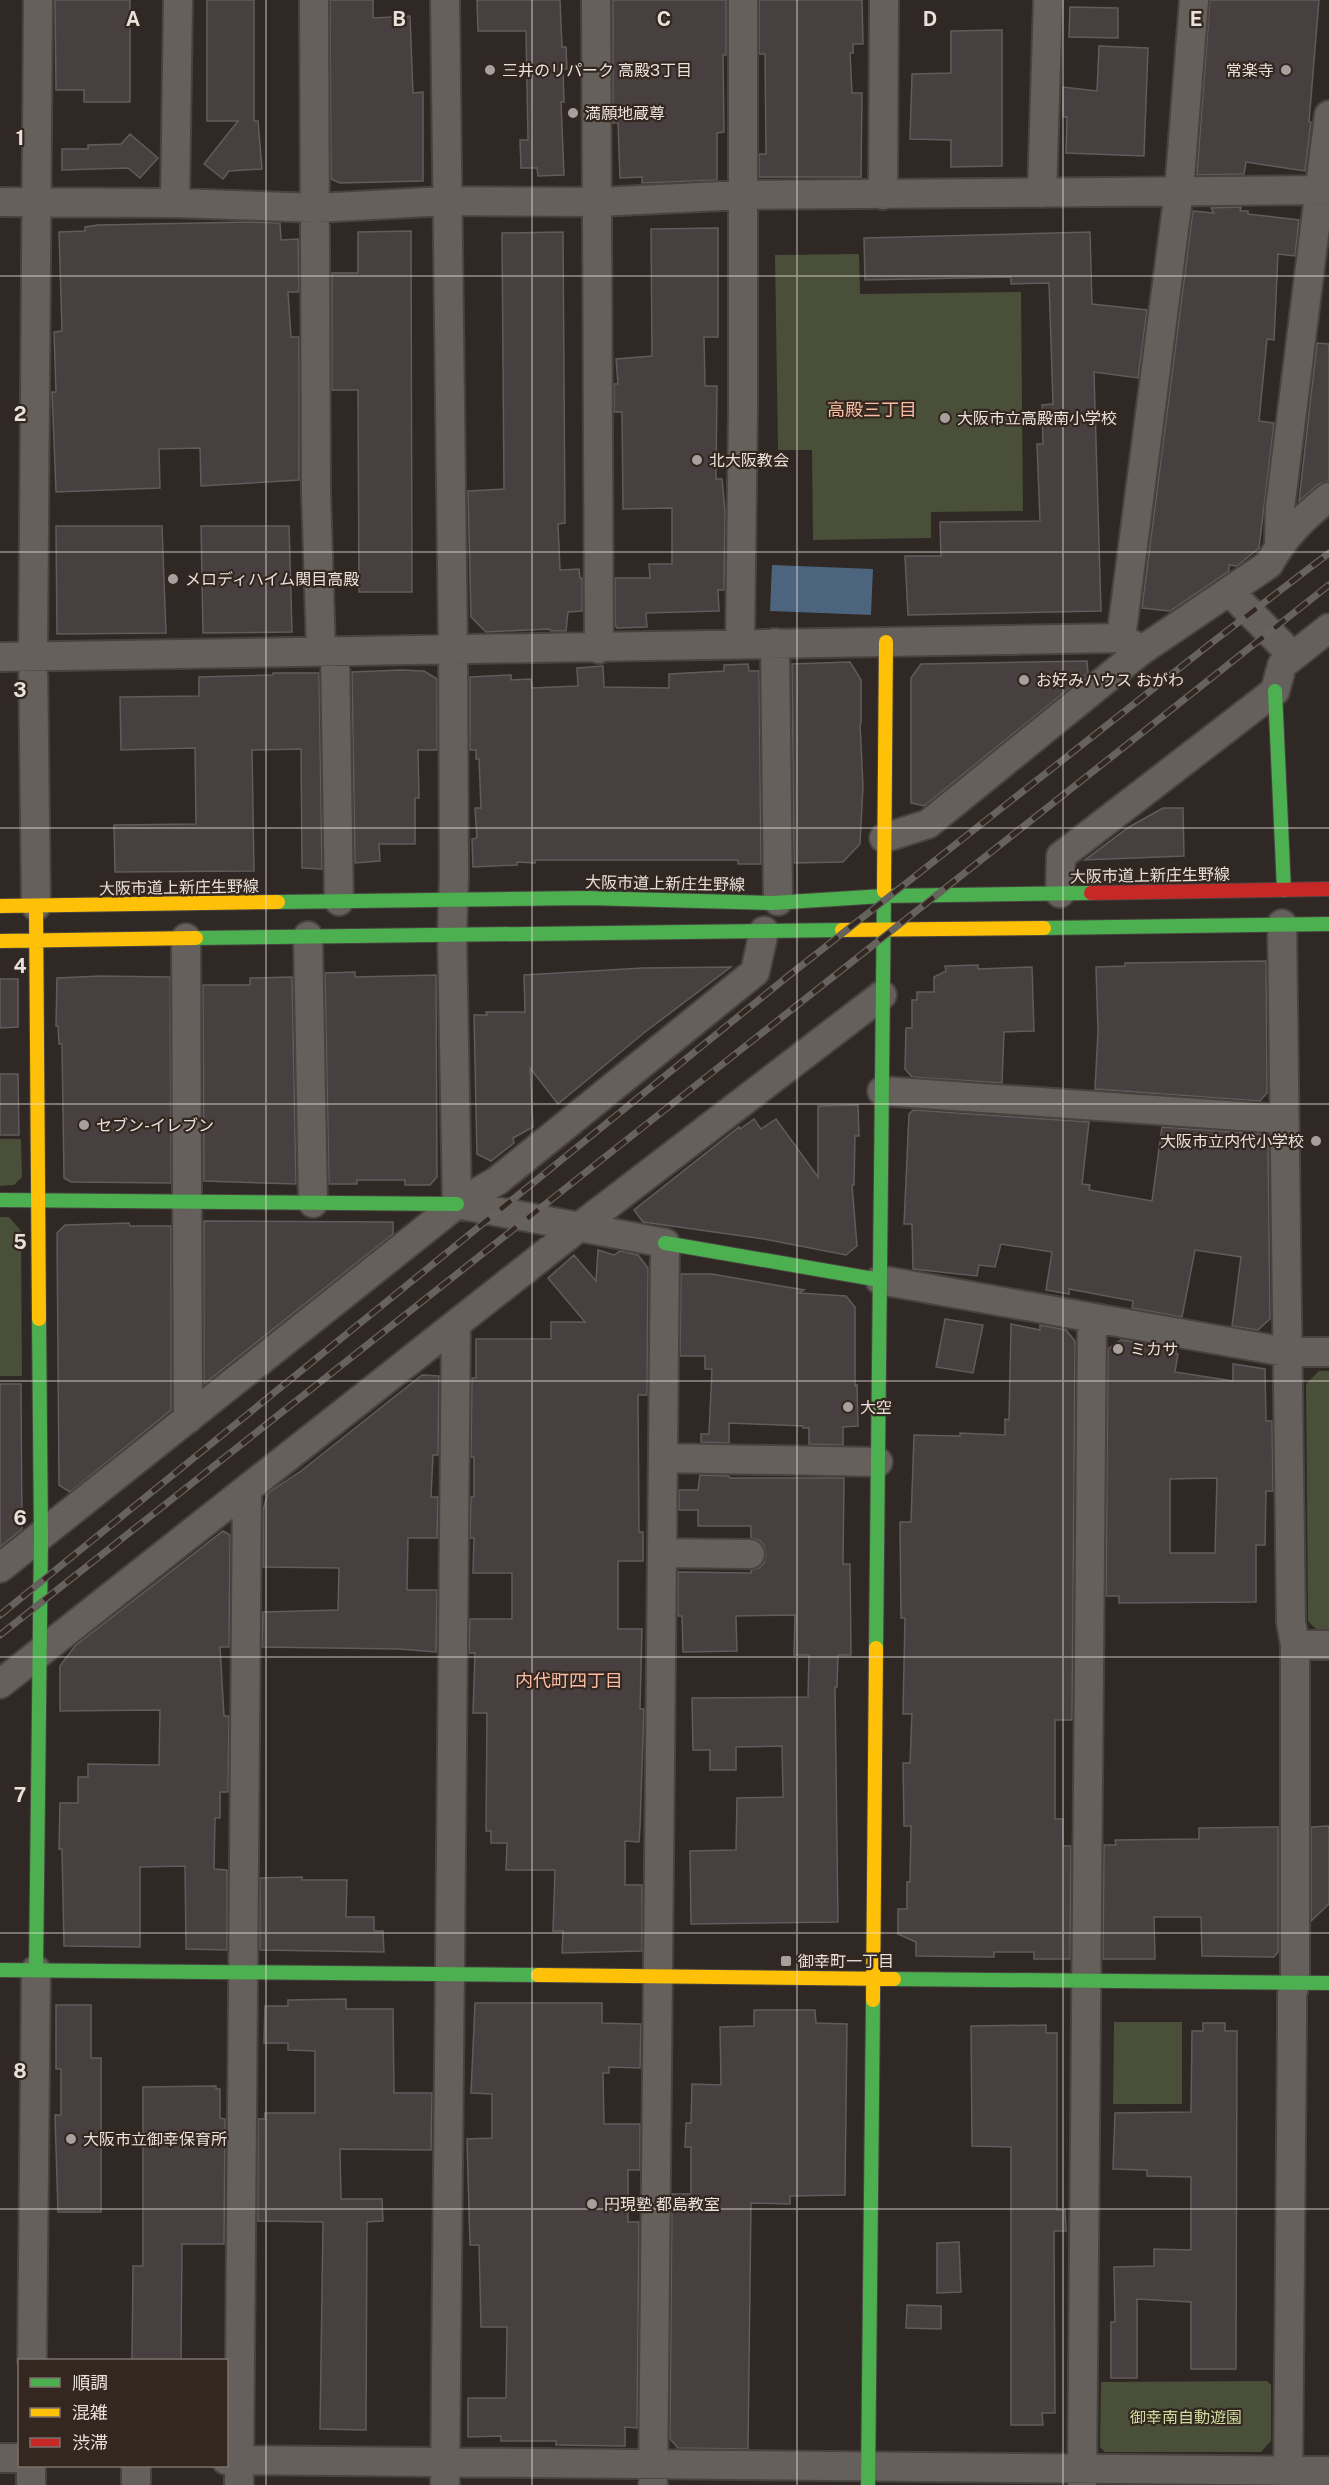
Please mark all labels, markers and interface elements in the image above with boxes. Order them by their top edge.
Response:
text: A [126,7,140,31]
text: B [392,7,406,31]
text: C [657,7,671,31]
text: D [923,7,937,31]
text: E [1190,7,1202,31]
place label: 三井のリパーク 高殿3丁目 [502,61,692,80]
place label: 常楽寺 [1226,61,1274,80]
marker: 三井のリパーク 高殿3丁目 [483,63,497,77]
marker: 常楽寺 [1279,63,1293,77]
place label: 満願地蔵尊 [585,104,665,123]
marker: 満願地蔵尊 [566,106,580,120]
text: 1 [16,126,24,150]
district label: 高殿三丁目 [827,399,917,420]
text: 2 [14,402,26,426]
place label: 大阪市立高殿南小学校 [957,409,1117,428]
marker: 大阪市立高殿南小学校 [938,411,952,425]
place label: 北大阪教会 [709,451,789,470]
marker: 北大阪教会 [690,453,704,467]
place label: メロディハイム関目高殿 [185,570,359,589]
marker: メロディハイム関目高殿 [166,572,180,586]
place label: お好みハウス おがわ [1036,671,1184,690]
marker: お好みハウス おがわ [1017,673,1031,687]
text: 3 [13,678,27,702]
street label: 大阪市道上新庄生野線 [1070,865,1230,886]
street label: 大阪市道上新庄生野線 [585,873,745,894]
street label: 大阪市道上新庄生野線 [99,877,259,898]
text: 4 [13,954,27,978]
place label: セブン-イレブン [96,1116,214,1135]
marker: セブン-イレブン [77,1118,91,1132]
place label: 大阪市立内代小学校 [1160,1132,1304,1151]
marker: 大阪市立内代小学校 [1309,1134,1323,1148]
text: 5 [13,1230,27,1254]
place label: ミカサ [1130,1340,1178,1359]
marker: ミカサ [1111,1342,1125,1356]
place label: 大空 [860,1398,892,1417]
marker: 大空 [841,1400,855,1414]
text: 6 [13,1506,27,1530]
district label: 内代町四丁目 [515,1670,623,1691]
text: 7 [14,1783,26,1807]
place label: 御幸町一丁目 [798,1952,894,1971]
marker: 御幸町一丁目 [779,1954,793,1968]
text: 8 [13,2059,27,2083]
place label: 大阪市立御幸保育所 [83,2130,227,2149]
marker: 大阪市立御幸保育所 [64,2132,78,2146]
place label: 円現塾 都島教室 [604,2195,720,2214]
marker: 円現塾 都島教室 [585,2197,599,2211]
legend [18,2359,228,2467]
text: 順調 [72,2372,108,2393]
text: 混雑 [72,2402,108,2423]
park label: 御幸南自動遊園 [1130,2408,1242,2427]
text: 渋滞 [72,2432,108,2453]

